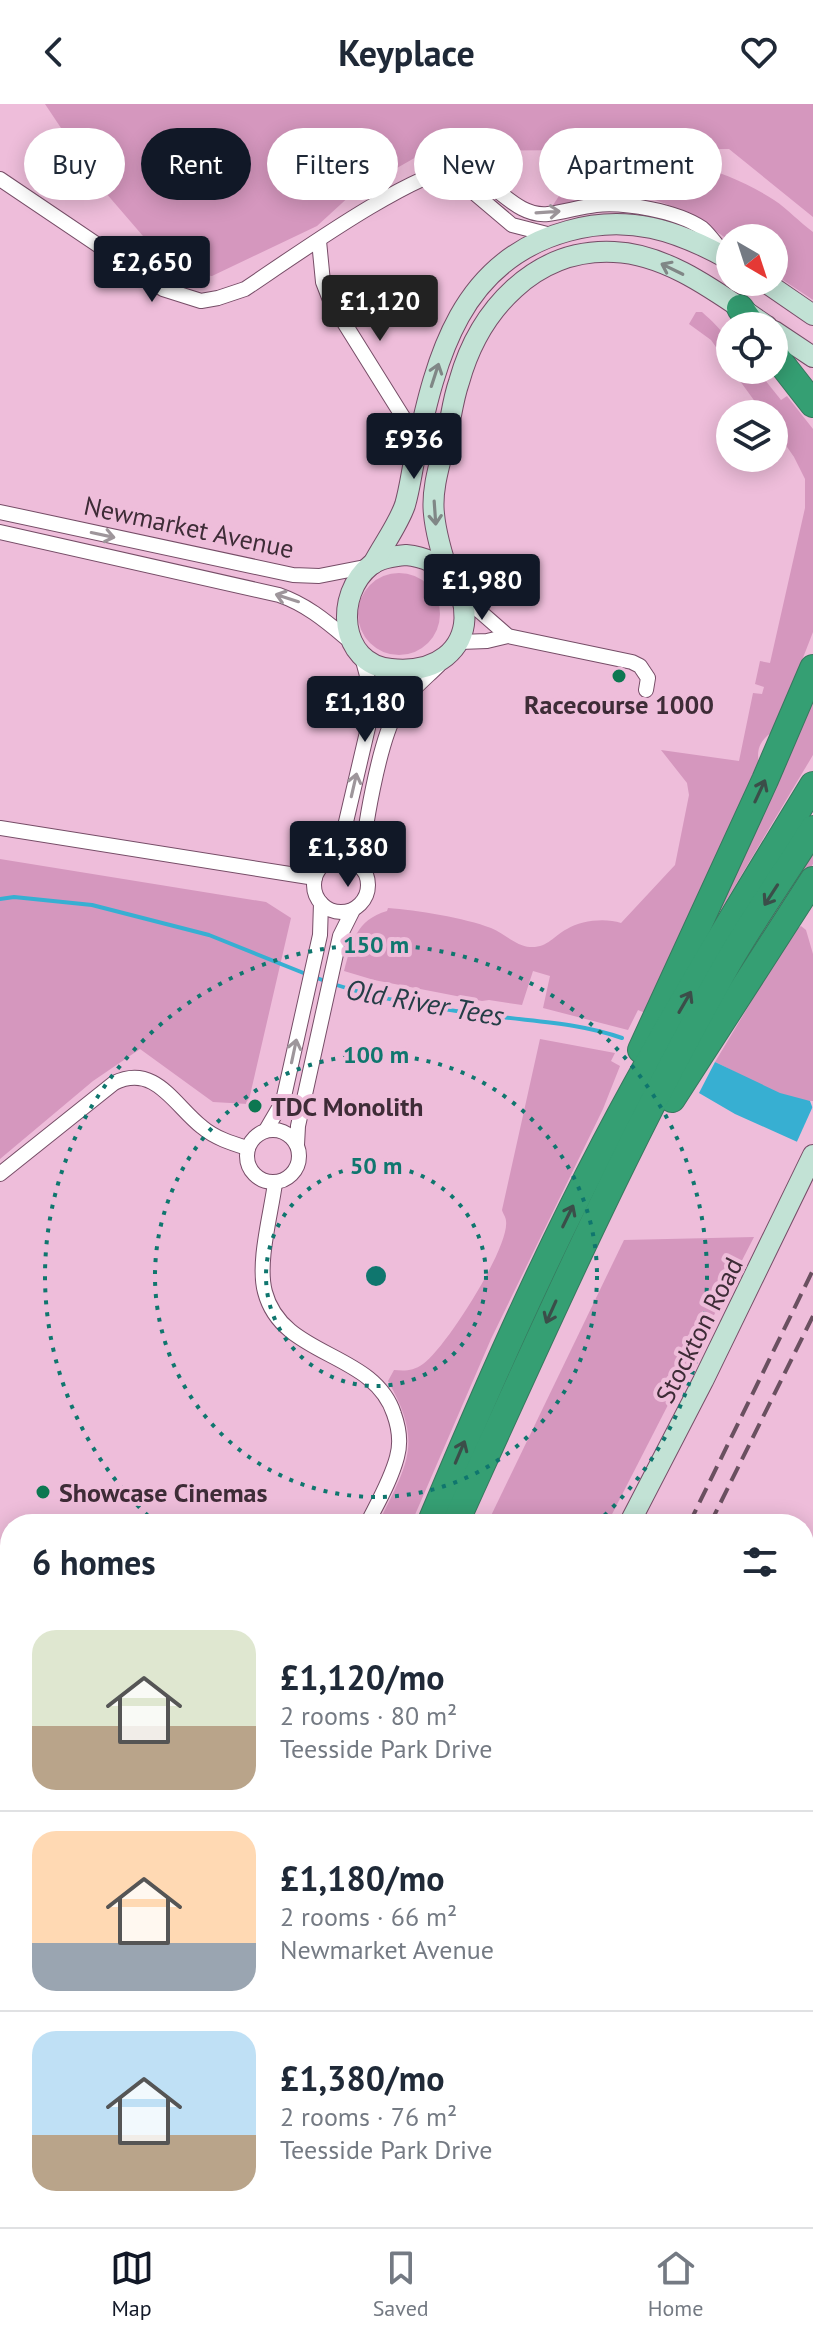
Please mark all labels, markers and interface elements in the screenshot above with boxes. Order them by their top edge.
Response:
text: Keyplace [338,29,475,76]
icon: back [32,30,76,74]
icon: heart [737,30,781,74]
chip: Buy [24,128,125,200]
chip: Rent [141,128,251,200]
chip: Filters [267,128,398,200]
chip: New [414,128,523,200]
chip: Apartment [539,128,722,200]
one-way arrow [534,204,561,219]
north arrow [716,224,788,296]
map controls [716,224,788,472]
pin: £2,650 [87,236,217,304]
text: £2,650 [112,245,192,278]
one-way arrow [661,261,685,276]
pin: £1,120 [315,275,445,343]
text: £1,120 [340,284,420,317]
button: locate [716,312,788,384]
one-way arrow [429,363,443,388]
button: layers [716,400,788,472]
pin: £936 [367,413,461,481]
text: £936 [385,422,443,455]
street label: Newmarket Avenue [81,489,297,565]
one-way arrow [428,499,443,526]
one-way arrow [90,528,116,543]
pin: £1,980 [417,554,547,622]
text: £1,980 [442,563,522,596]
one-way arrow [275,590,300,605]
marker: Racecourse 1000 [610,667,628,685]
pin: £1,180 [300,676,430,744]
text: £1,180 [325,685,405,718]
place label: Racecourse 1000 [524,688,714,721]
one-way arrow [347,772,362,798]
one-way arrow [753,779,768,803]
pin: £1,380 [283,821,413,889]
text: £1,380 [308,830,388,863]
one-way arrow [763,884,780,906]
text: 150 m [343,929,409,960]
water label: Old River Tees [343,970,507,1034]
one-way arrow [678,990,693,1014]
one-way arrow [287,1038,302,1064]
text: 100 m [343,1039,409,1070]
place label: TDC Monolith [271,1090,423,1123]
marker: TDC Monolith [246,1097,264,1115]
text: 50 m [350,1150,402,1181]
one-way arrow [561,1204,577,1228]
street label: Stockton Road [648,1252,750,1408]
centre of rings [362,1262,390,1290]
one-way arrow [543,1300,558,1324]
one-way arrow [454,1440,469,1465]
place label: Showcase Cinemas [59,1476,267,1509]
marker: Showcase Cinemas [34,1483,52,1501]
text: 6 homes [32,1540,156,1584]
icon: filters [738,1540,782,1584]
text: £1,120/mo [280,1655,444,1699]
icon: home [96,1662,192,1758]
text: 2 rooms · 80 m² [280,1699,457,1732]
text: Teesside Park Drive [280,1732,492,1765]
text: £1,180/mo [280,1856,444,1900]
icon: home [96,1863,192,1959]
text: 2 rooms · 66 m² [280,1900,457,1933]
text: Newmarket Avenue [280,1933,494,1966]
text: £1,380/mo [280,2056,444,2100]
icon: home [96,2063,192,2159]
text: 2 rooms · 76 m² [280,2100,457,2133]
text: Teesside Park Drive [280,2133,492,2166]
tab: Map [110,2246,154,2322]
tab: Saved [373,2246,429,2322]
tab: Home [648,2246,703,2322]

